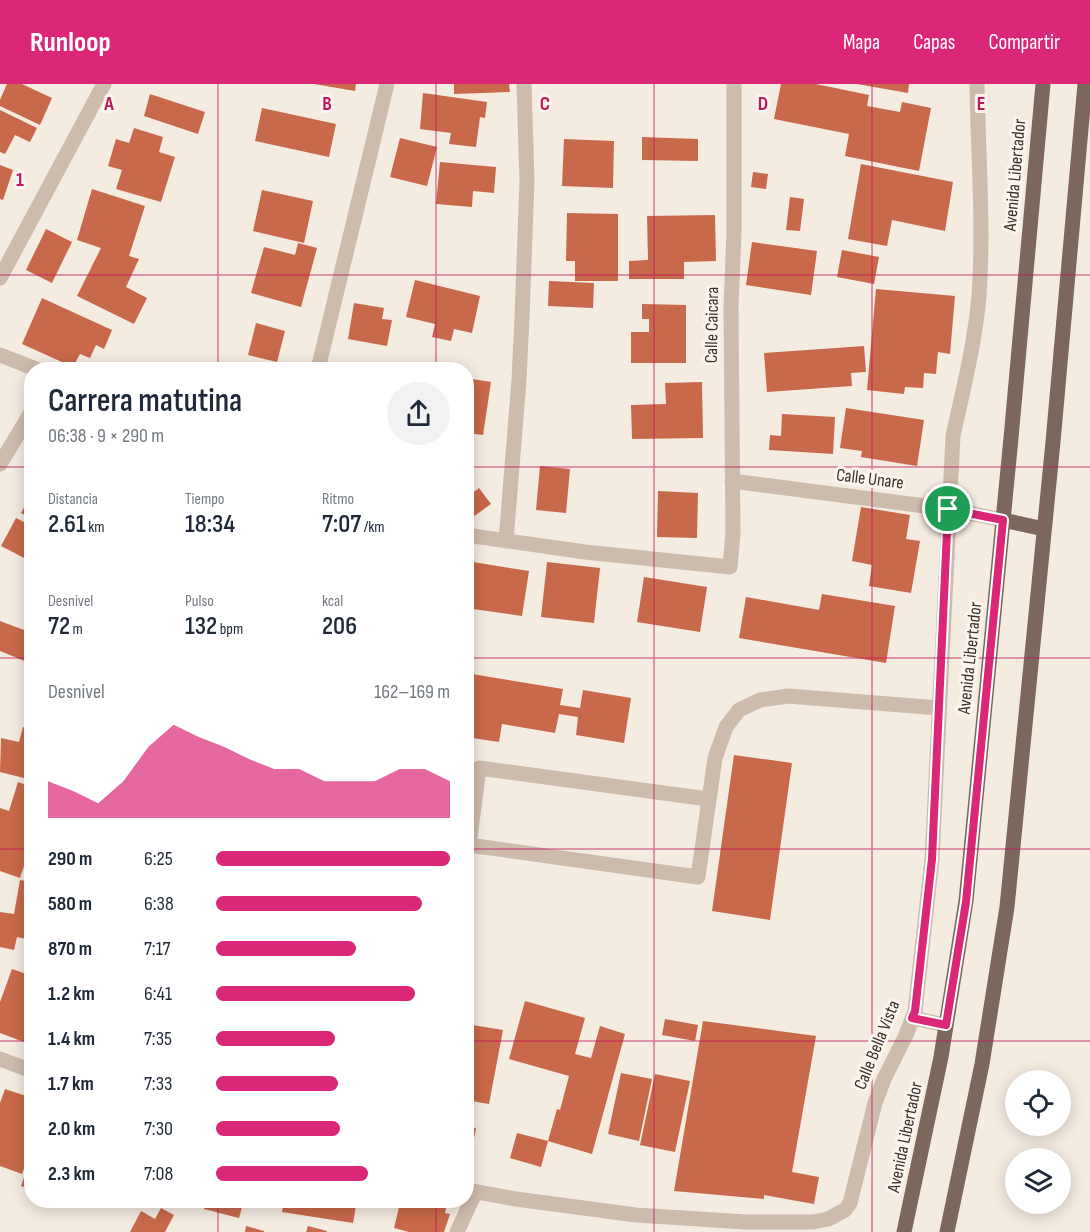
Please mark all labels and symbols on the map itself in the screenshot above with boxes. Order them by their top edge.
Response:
text: A [103,92,114,116]
text: B [322,92,332,116]
text: C [540,92,550,116]
text: D [758,92,768,116]
text: E [977,92,985,116]
street label: Avenida Libertador [1000,118,1030,233]
text: 1 [16,168,24,192]
street label: Calle Caicara [701,286,723,363]
street label: Calle Unare [835,464,905,494]
pin [922,483,973,534]
street label: Avenida Libertador [954,601,986,716]
street label: Calle Bella Vista [850,997,904,1093]
street label: Avenida Libertador [883,1080,927,1195]

